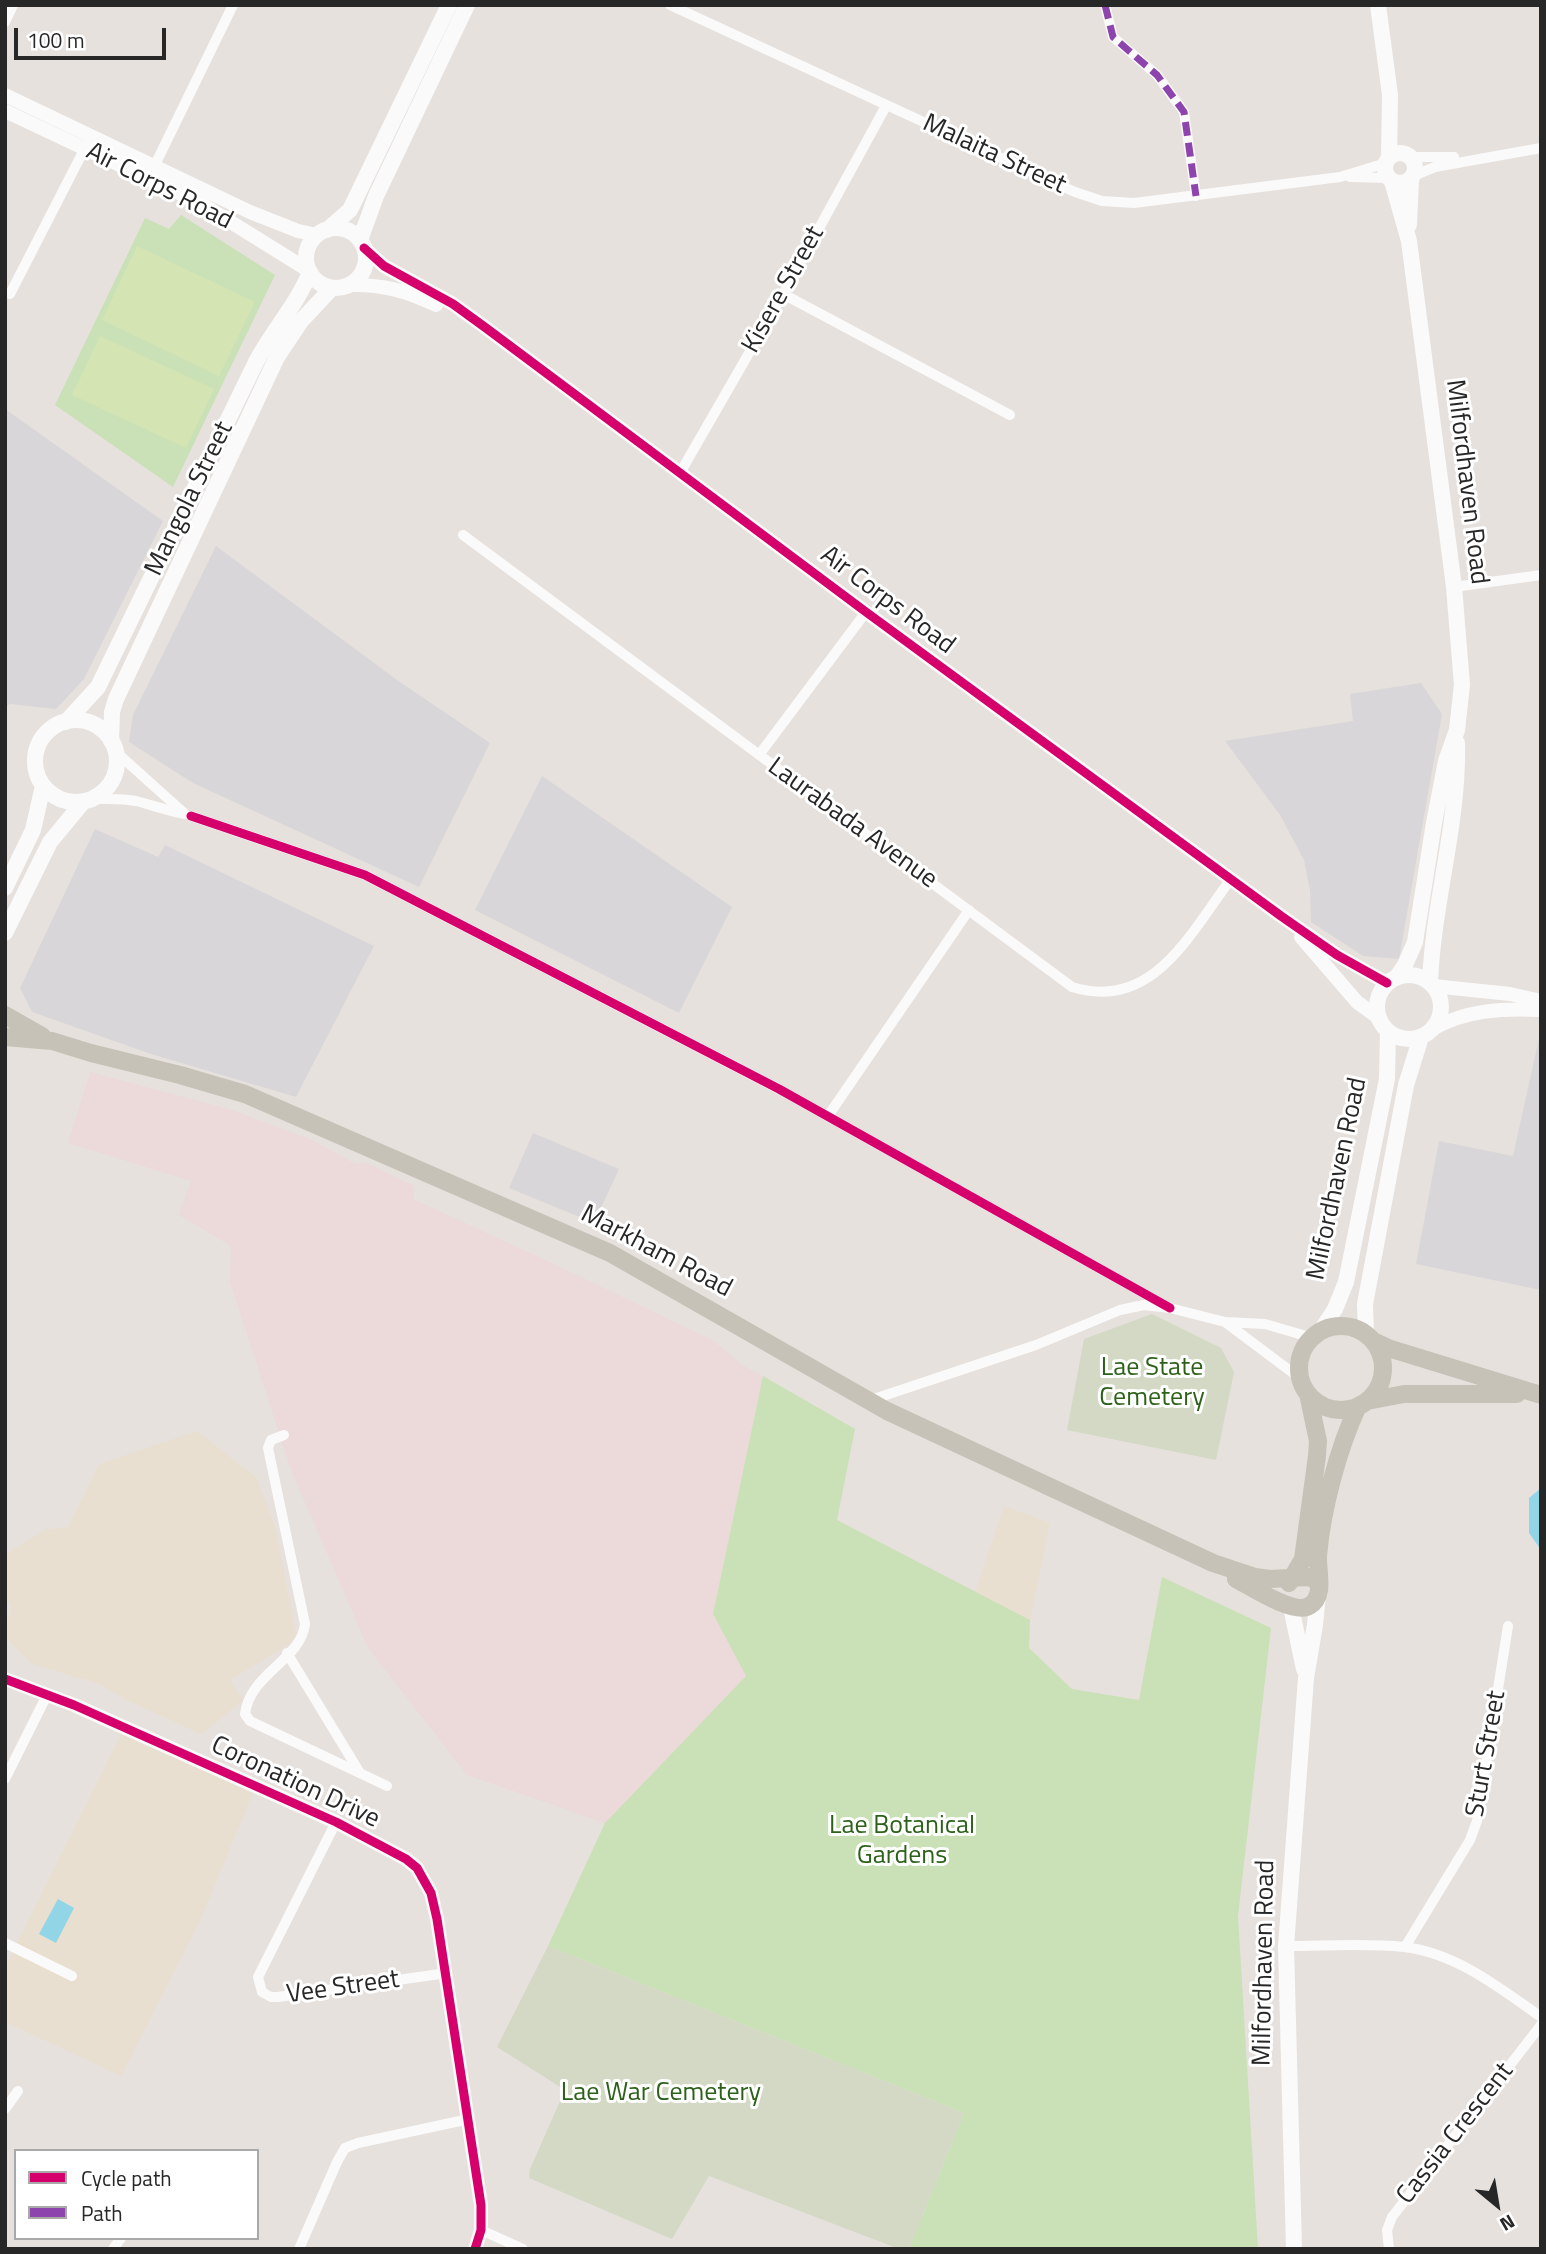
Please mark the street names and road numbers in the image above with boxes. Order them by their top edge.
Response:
street label: Malaita Street [917,108,1071,202]
street label: Air Corps Road [80,137,238,237]
street label: Kisere Street [736,221,832,359]
street label: Milfordhaven Road [1438,378,1494,586]
street label: Mangola Street [139,417,241,581]
street label: Air Corps Road [814,540,960,662]
street label: Laurabada Avenue [761,752,943,896]
street label: Milfordhaven Road [1301,1075,1375,1283]
street label: Markham Road [575,1199,737,1305]
street label: Sturt Street [1461,1688,1513,1820]
street label: Coronation Drive [206,1730,384,1836]
street label: Milfordhaven Road [1248,1860,1282,2066]
street label: Vee Street [285,1965,401,2011]
street label: Cassia Crescent [1391,2057,1521,2211]

